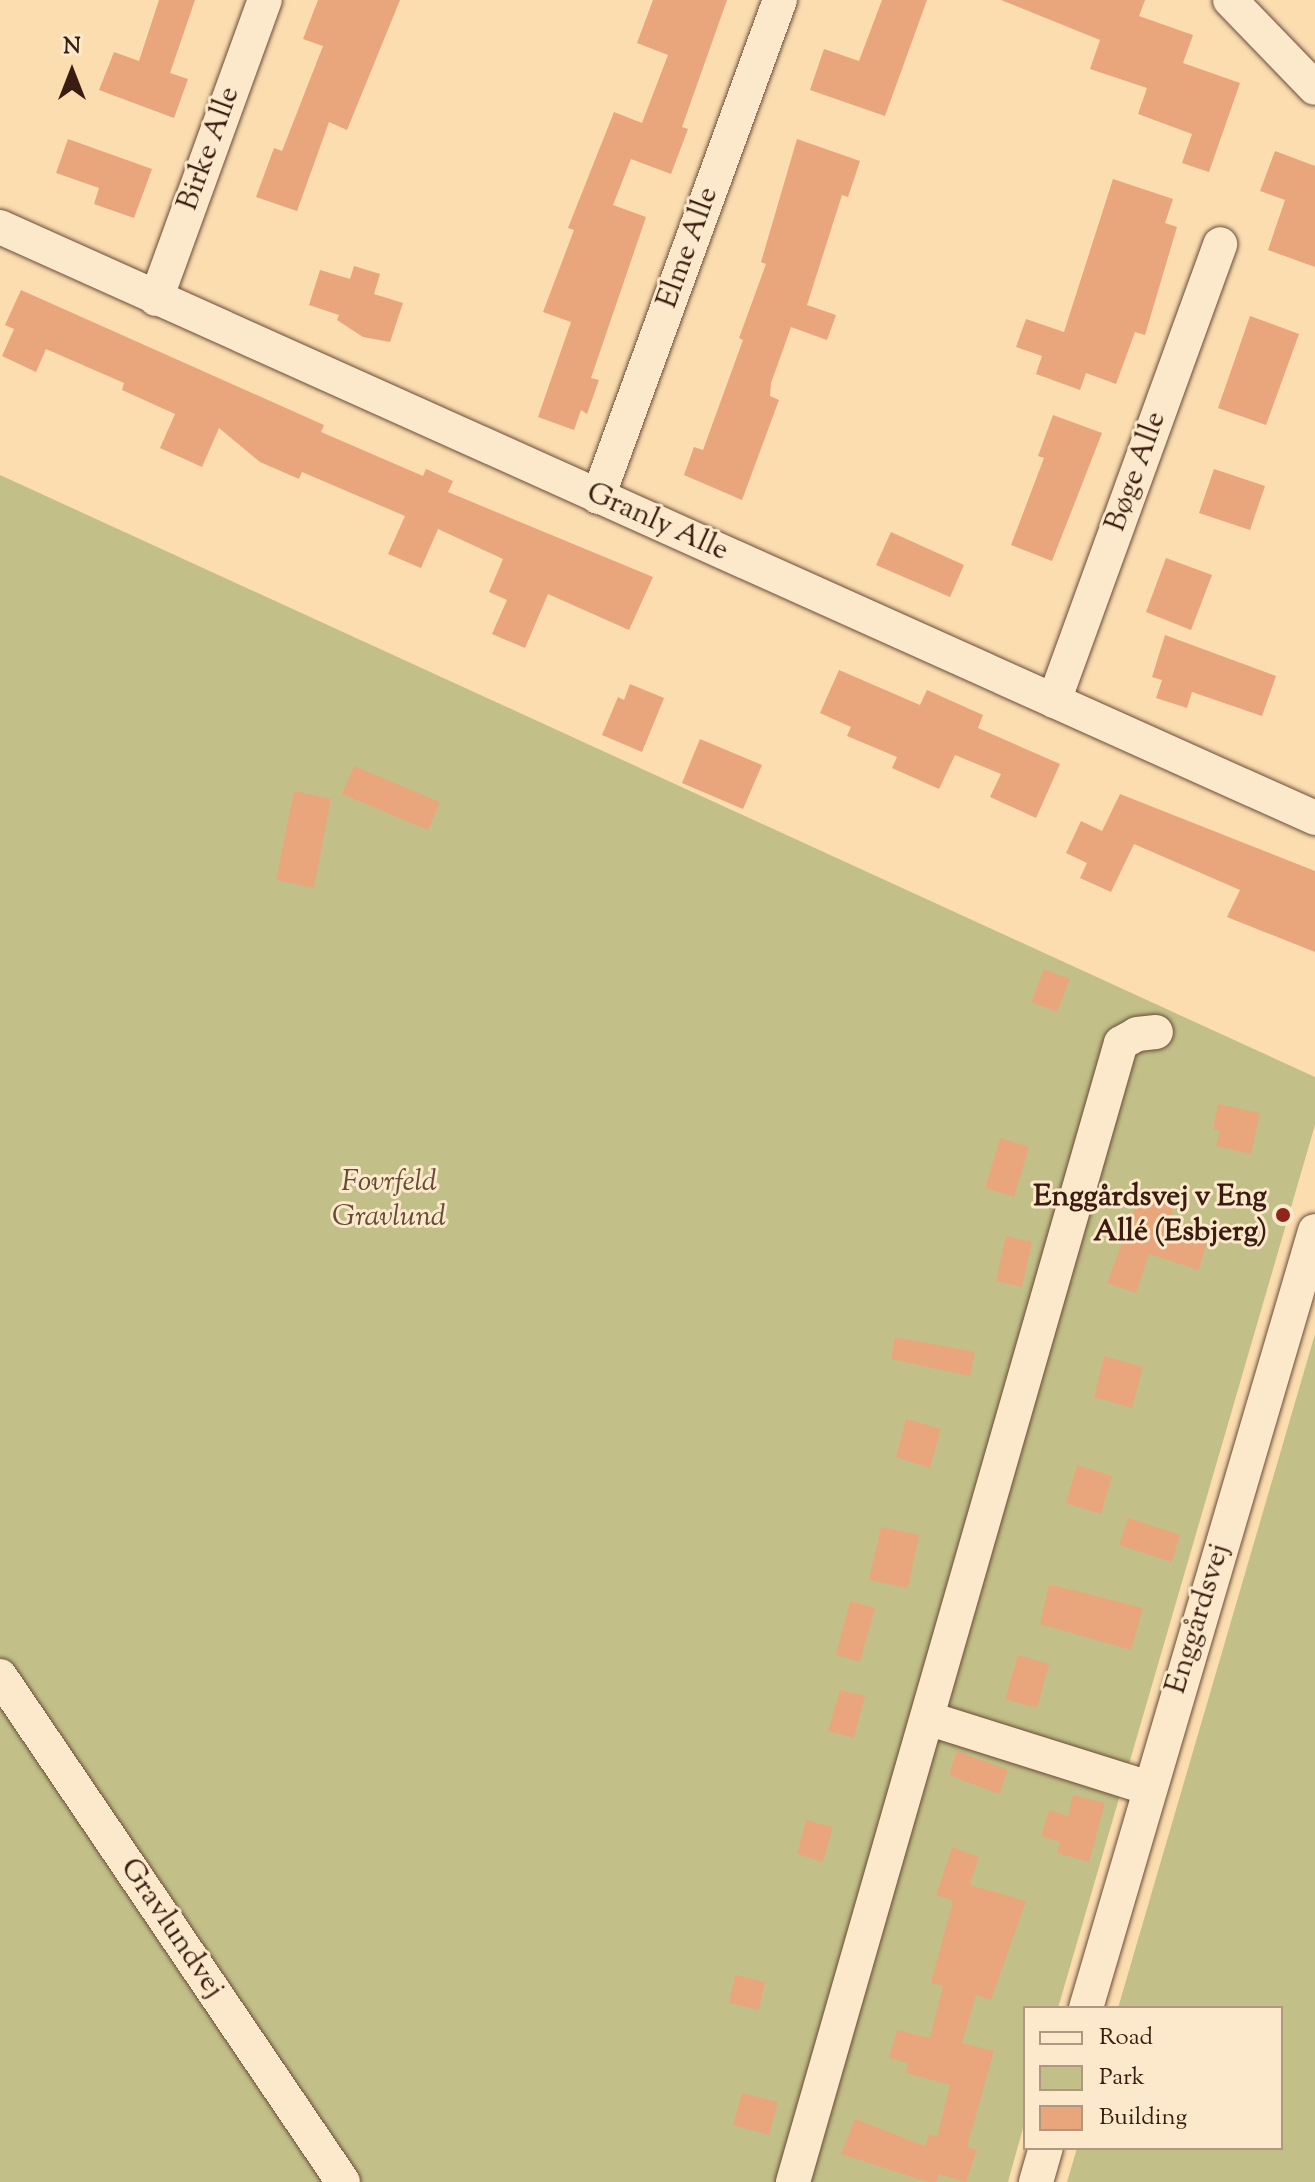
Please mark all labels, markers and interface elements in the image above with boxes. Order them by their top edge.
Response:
north arrow [32,32,112,112]
text: N [63,32,81,64]
street label: Birke Alle [171,82,249,216]
street label: Elme Alle [651,183,727,313]
street label: Bøge Alle [1099,407,1175,537]
street label: Granly Alle [580,476,734,570]
park label: Fovrfeld Gravlund [332,1165,446,1236]
place label: Enggårdsvej v Eng Allé (Esbjerg) [1033,1180,1267,1250]
marker: Enggårdsvej v Eng Allé (Esbjerg) [1274,1206,1292,1224]
street label: Enggårdsvej [1159,1540,1239,1698]
street label: Gravlundvej [111,1852,231,2006]
legend [1023,2006,1283,2150]
text: Road [1099,2021,1153,2055]
text: Park [1099,2061,1145,2095]
text: Building [1099,2101,1187,2135]

